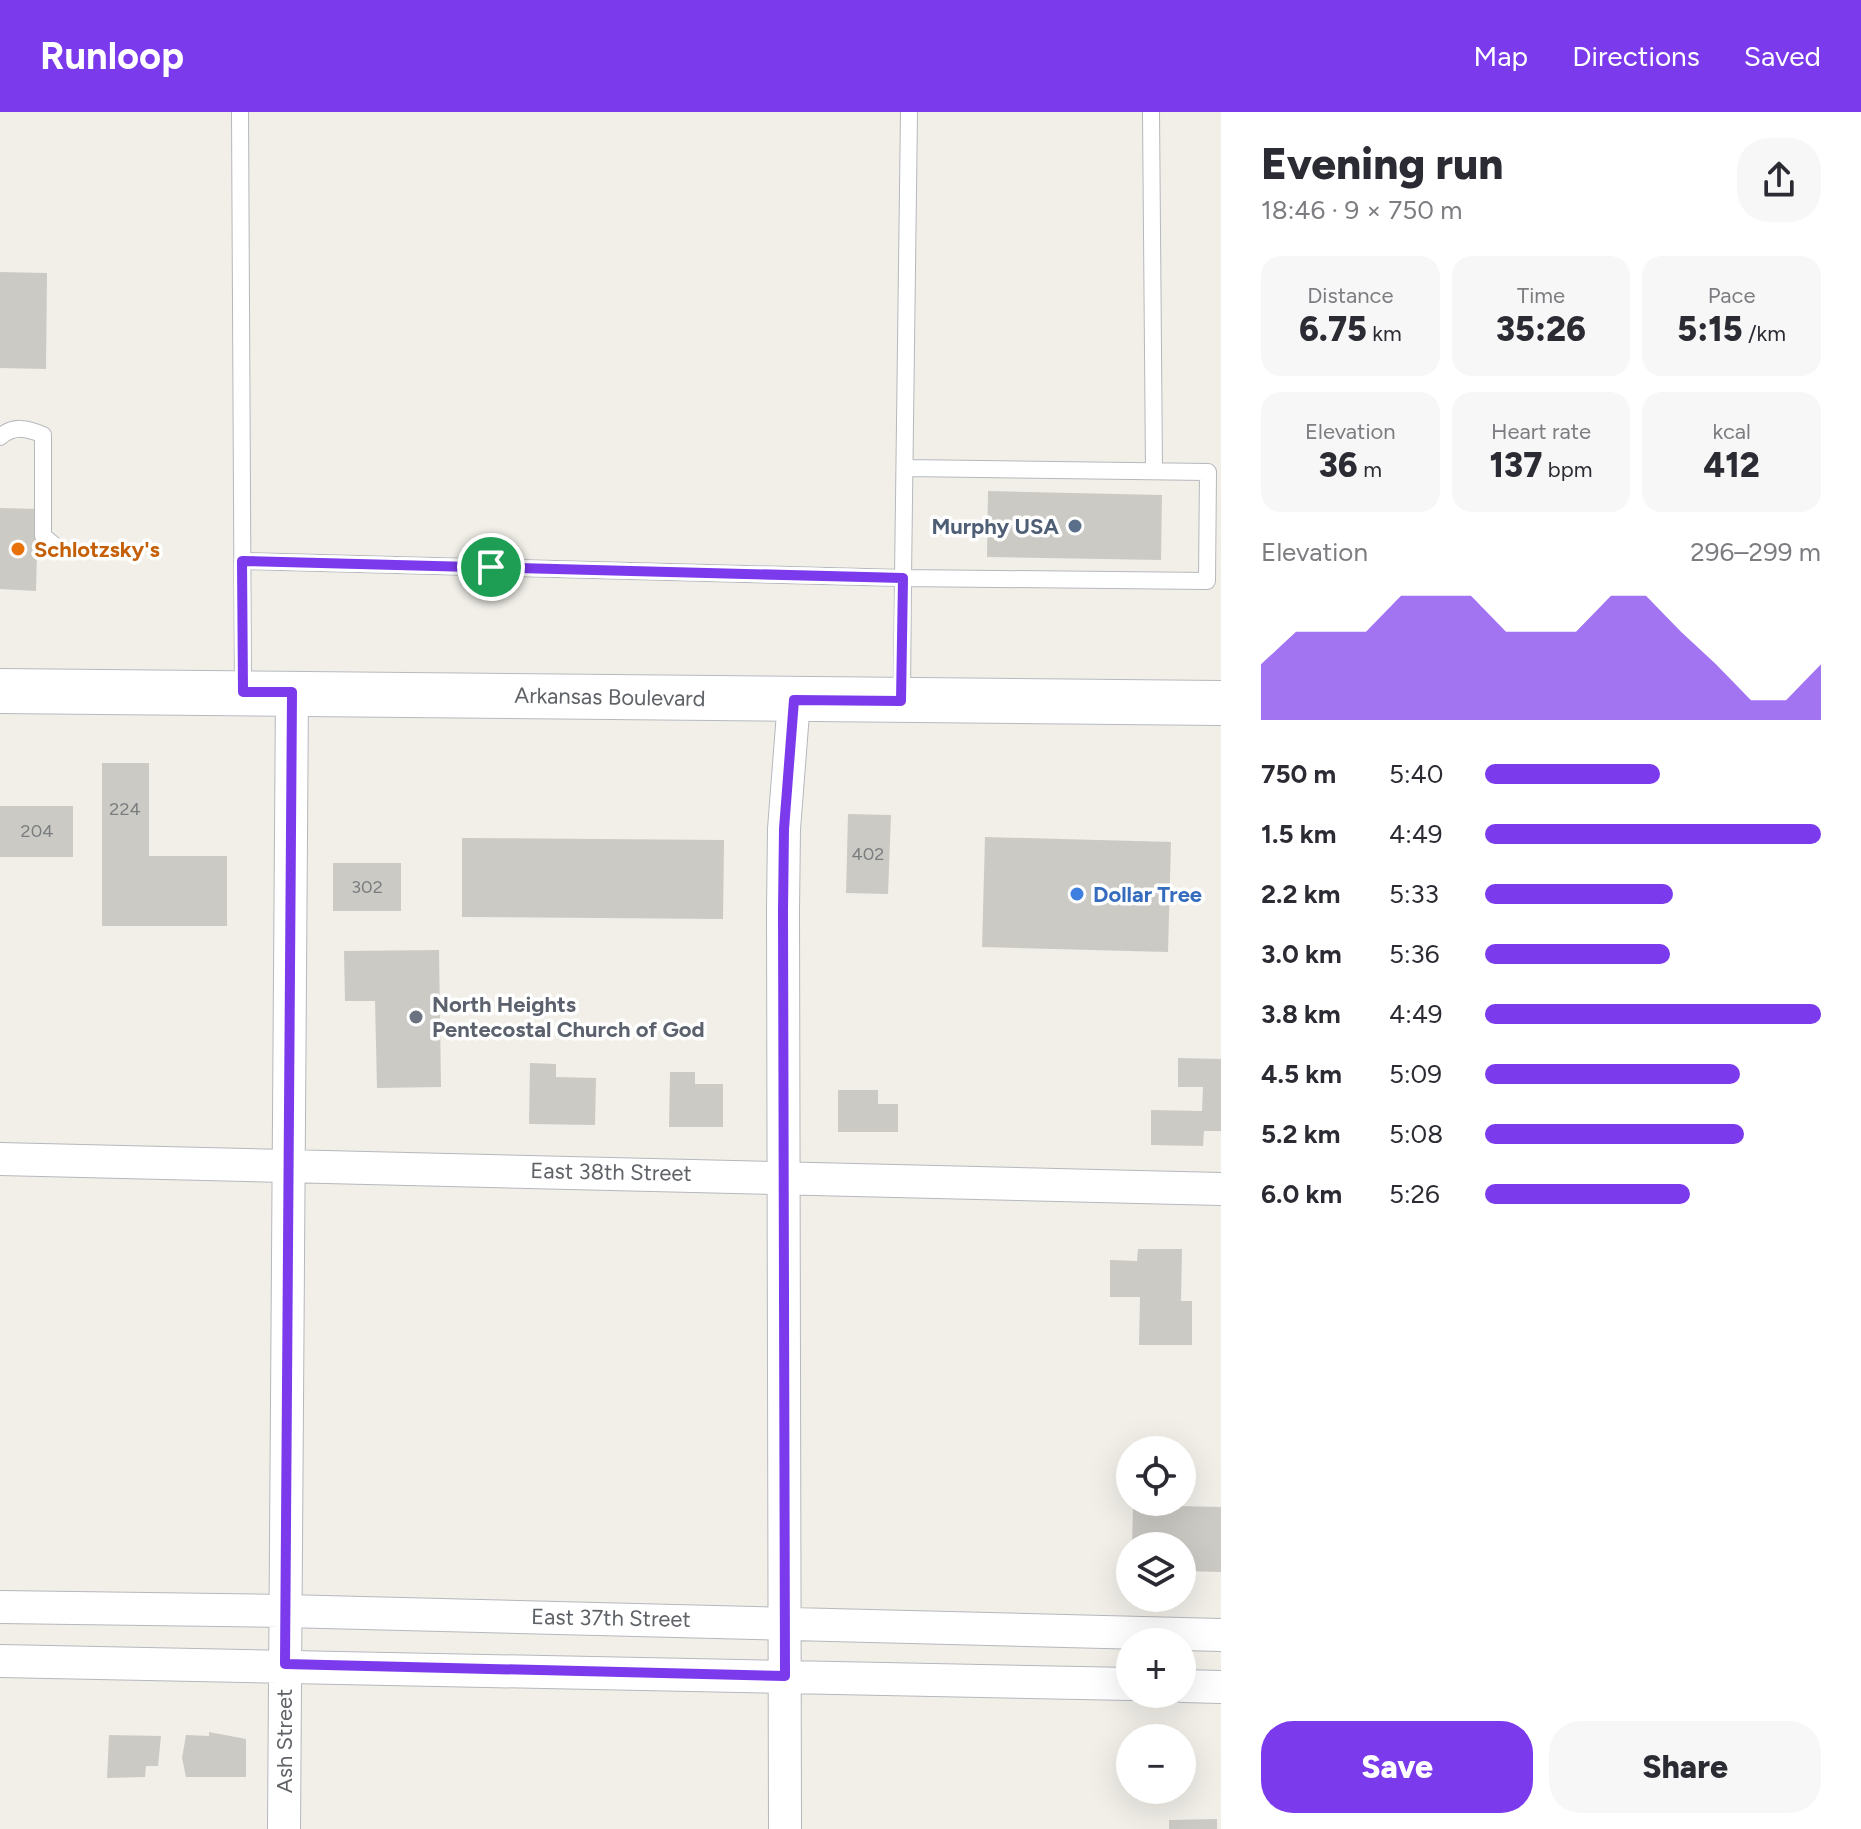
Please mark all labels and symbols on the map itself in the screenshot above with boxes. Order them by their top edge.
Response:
place label: Murphy USA [931,513,1059,540]
marker: Murphy USA [1066,517,1084,535]
pin [457,533,525,601]
place label: Schlotzsky's [34,536,160,563]
marker: Schlotzsky's [9,540,27,558]
street label: Arkansas Boulevard [514,682,706,712]
house number: 224 [109,798,141,820]
house number: 204 [21,820,53,842]
house number: 402 [852,843,884,865]
house number: 302 [351,876,383,898]
place label: Dollar Tree [1093,881,1202,908]
marker: Dollar Tree [1068,885,1086,903]
place label: North Heights Pentecostal Church of God [432,991,705,1043]
marker: North Heights Pentecostal Church of God [407,1008,425,1026]
street label: East 38th Street [530,1157,692,1187]
street label: East 37th Street [531,1603,691,1633]
street label: Ash Street [271,1689,298,1793]

